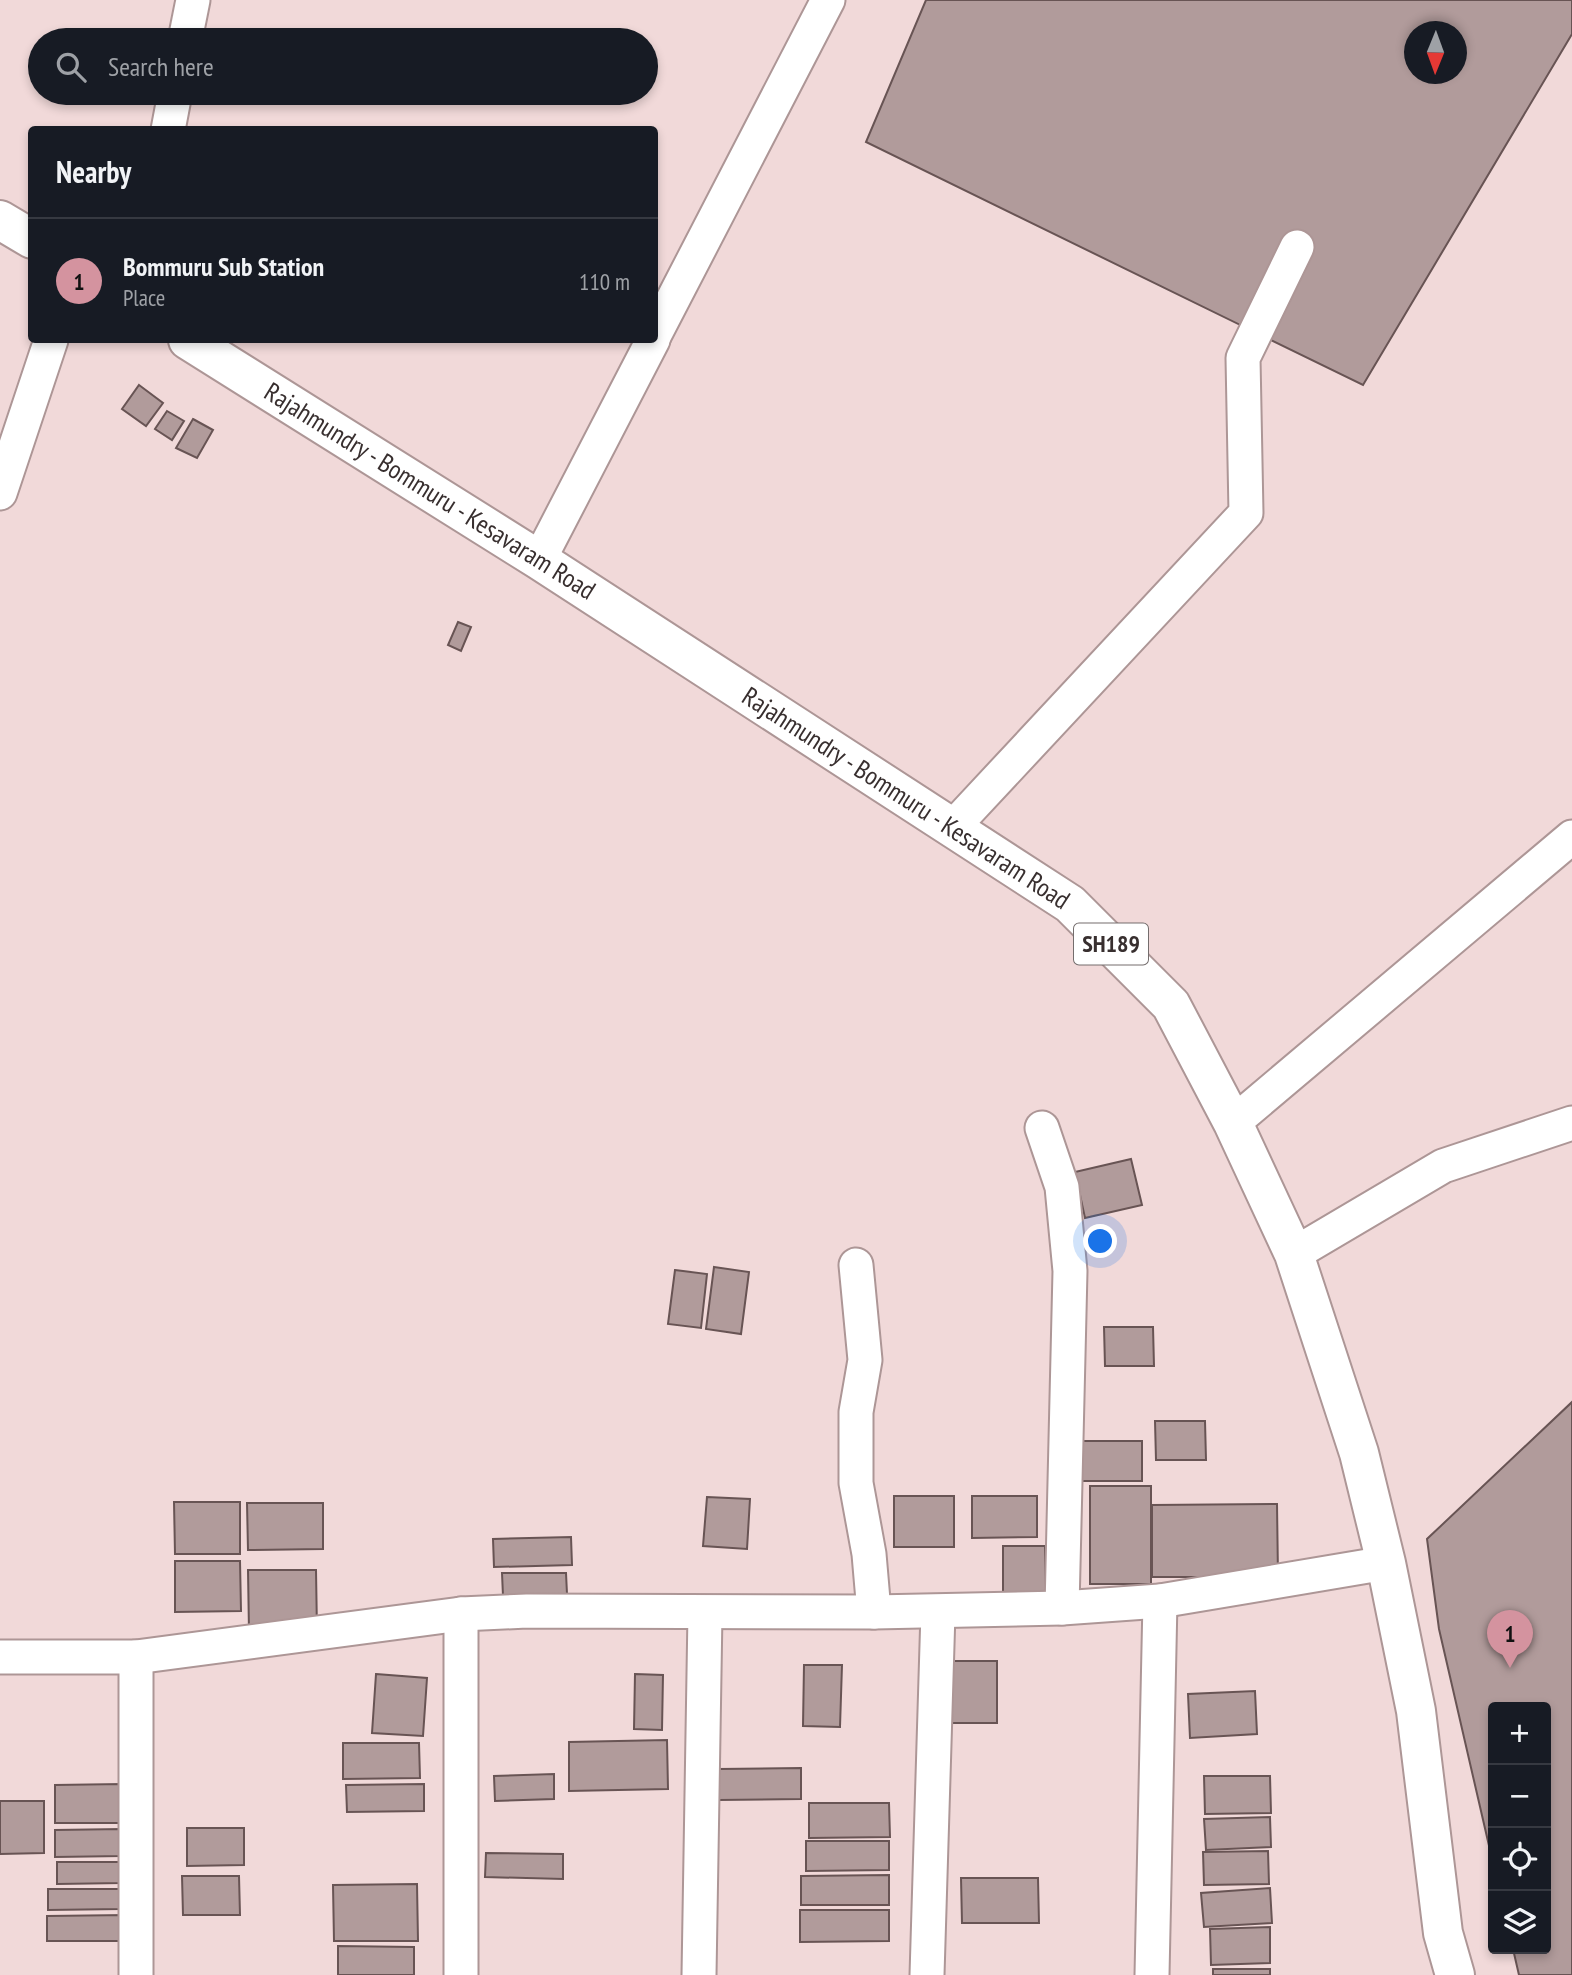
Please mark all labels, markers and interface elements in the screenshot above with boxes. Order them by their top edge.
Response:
north arrow [1404,21,1467,84]
search box [28,28,658,105]
icon: search [52,48,90,86]
text: Search here [108,50,214,83]
text: Nearby [56,152,131,191]
text: Bommuru Sub Station [123,250,324,283]
text: 1 [74,267,85,296]
text: 110 m [579,267,630,296]
text: Place [123,283,165,312]
street label: Rajahmundry - Bommuru - Kesavaram Road [259,375,602,606]
street label: Rajahmundry - Bommuru - Kesavaram Road [736,679,1076,916]
road number: SH189 [1074,924,1148,964]
your location [1083,1224,1117,1258]
pin: 1 [1487,1610,1533,1668]
map controls [1488,1702,1551,1954]
button: + [1488,1702,1551,1765]
button: − [1488,1765,1551,1828]
button: locate [1488,1828,1551,1891]
button: layers [1488,1891,1551,1954]

